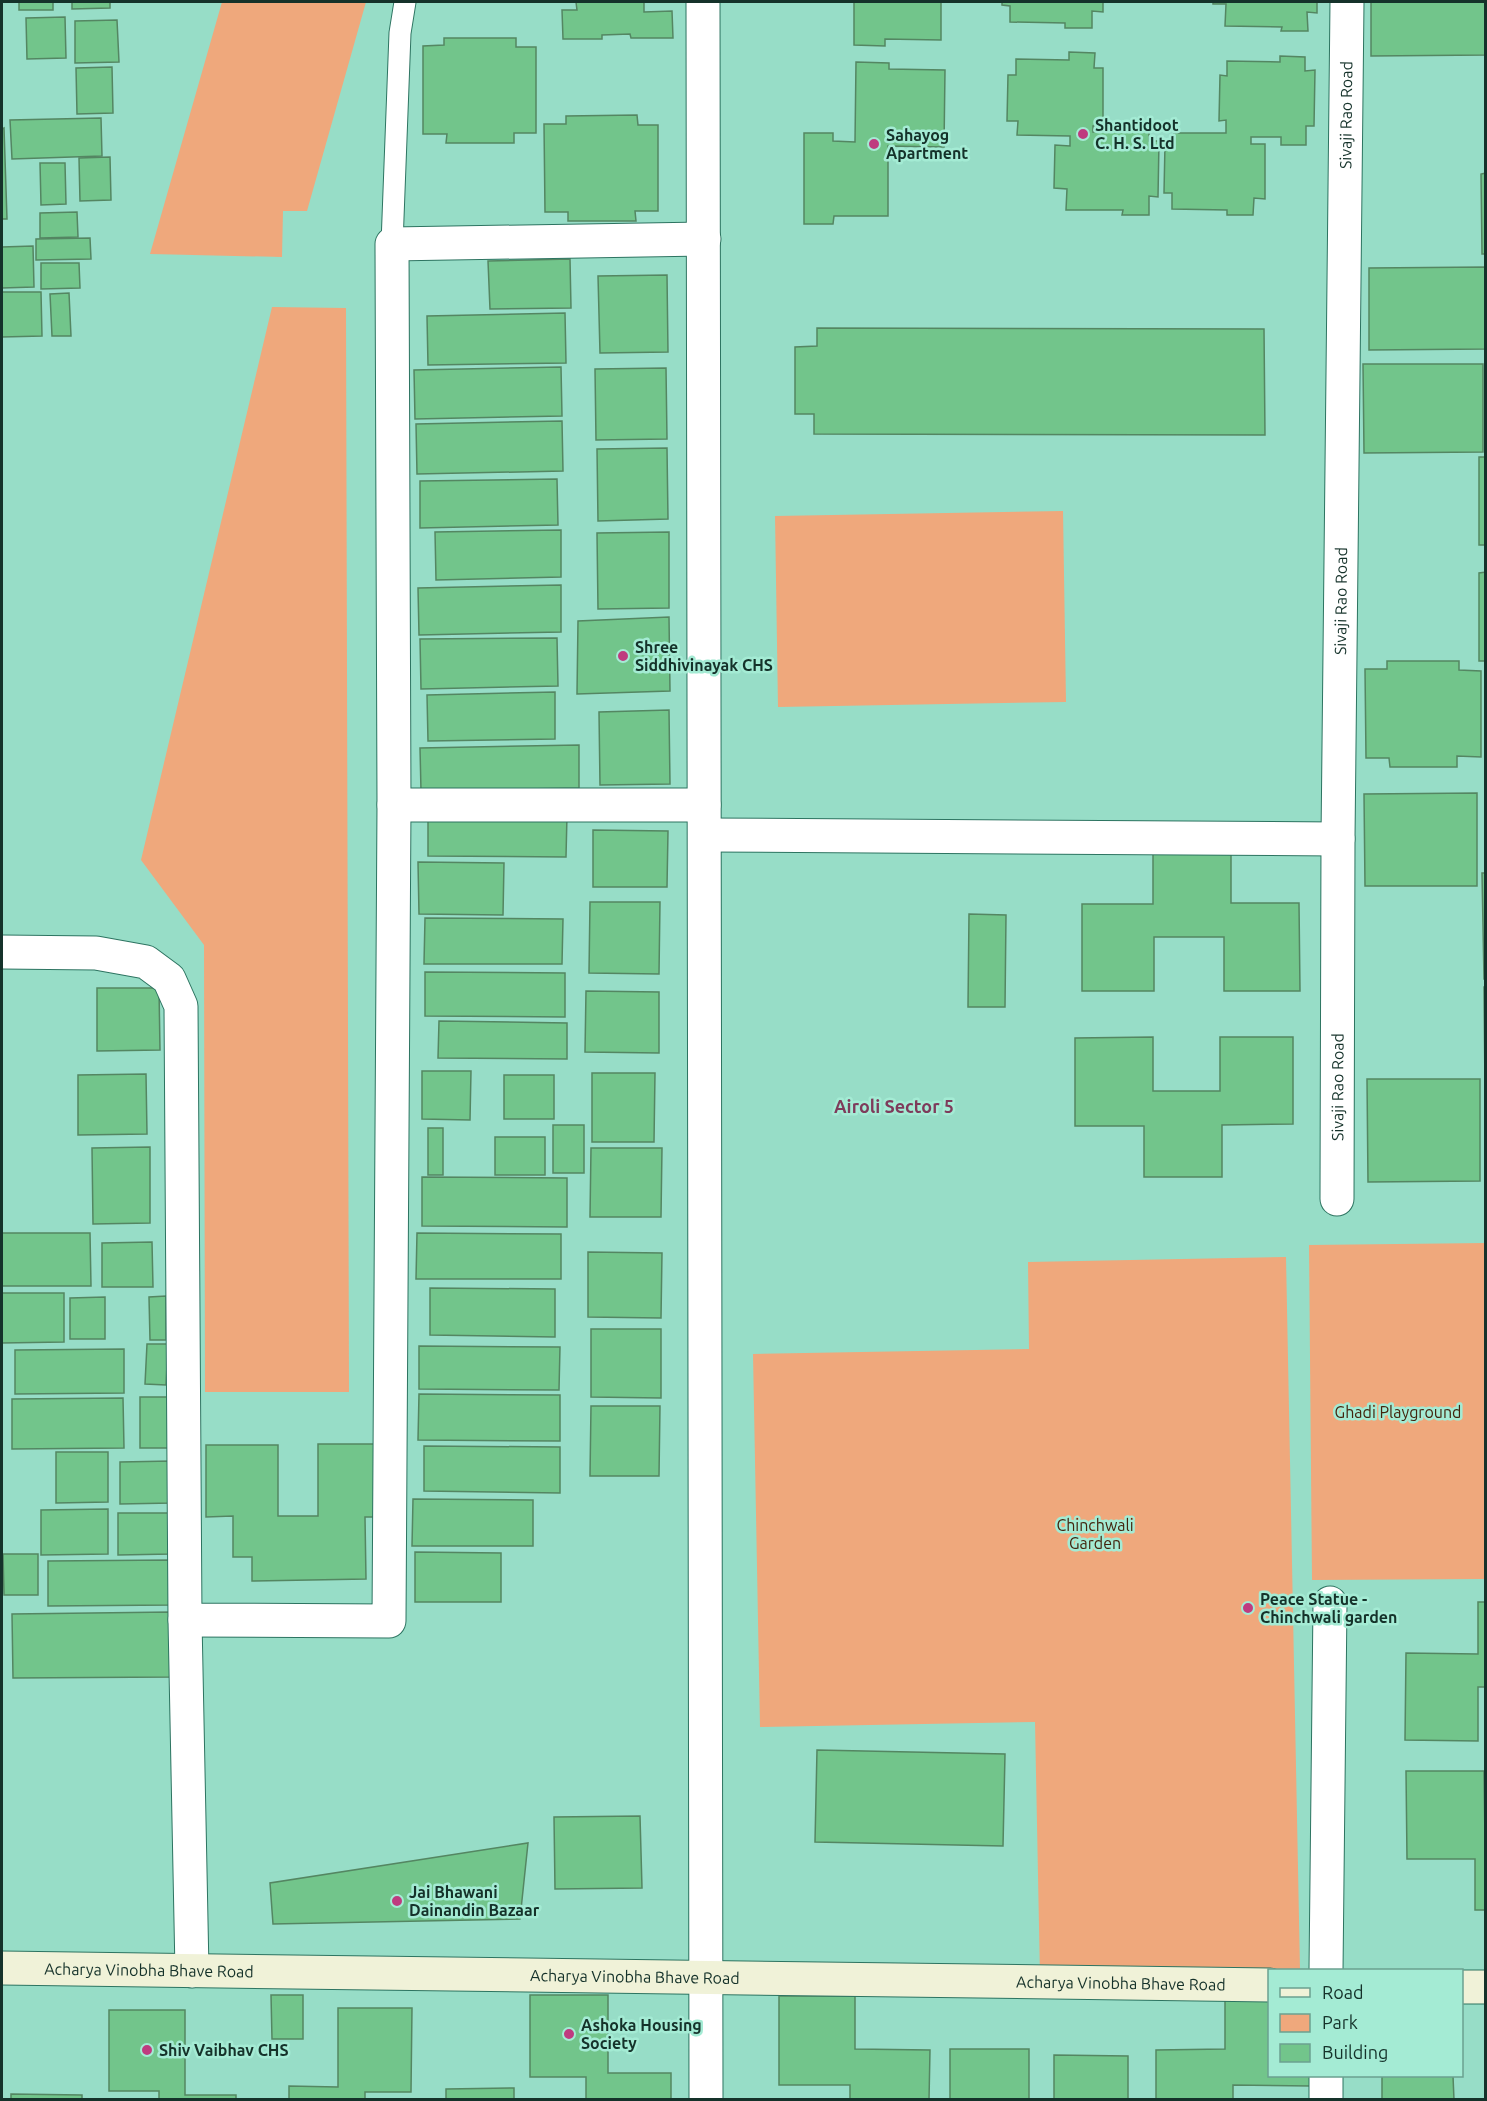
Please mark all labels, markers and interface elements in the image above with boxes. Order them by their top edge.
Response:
street label: Sivaji Rao Road [1336,61,1355,169]
place label: Shantidoot C. H. S. Ltd [1095,116,1179,152]
place label: Sahayog Apartment [886,126,968,162]
marker: Shantidoot C. H. S. Ltd [1076,127,1090,141]
marker: Sahayog Apartment [867,137,881,151]
street label: Sivaji Rao Road [1331,547,1350,655]
place label: Shree Siddhivinayak CHS [635,638,773,674]
marker: Shree Siddhivinayak CHS [616,649,630,663]
street label: Sivaji Rao Road [1328,1033,1346,1141]
district label: Airoli Sector 5 [834,1096,954,1116]
park label: Ghadi Playground [1335,1403,1461,1421]
park label: Chinchwali Garden [1056,1516,1134,1552]
place label: Peace Statue - Chinchwali garden [1260,1590,1397,1626]
marker: Peace Statue - Chinchwali garden [1241,1601,1255,1615]
place label: Jai Bhawani Dainandin Bazaar [409,1883,540,1919]
marker: Jai Bhawani Dainandin Bazaar [390,1894,404,1908]
street label: Acharya Vinobha Bhave Road [44,1960,254,1980]
street label: Acharya Vinobha Bhave Road [530,1966,740,1987]
legend [1268,1969,1463,2077]
street label: Acharya Vinobha Bhave Road [1016,1973,1226,1993]
text: Road [1322,1982,1364,2002]
text: Park [1322,2012,1358,2032]
place label: Ashoka Housing Society [581,2016,702,2052]
marker: Ashoka Housing Society [562,2027,576,2041]
place label: Shiv Vaibhav CHS [159,2041,289,2059]
text: Building [1322,2042,1388,2062]
marker: Shiv Vaibhav CHS [140,2043,154,2057]

